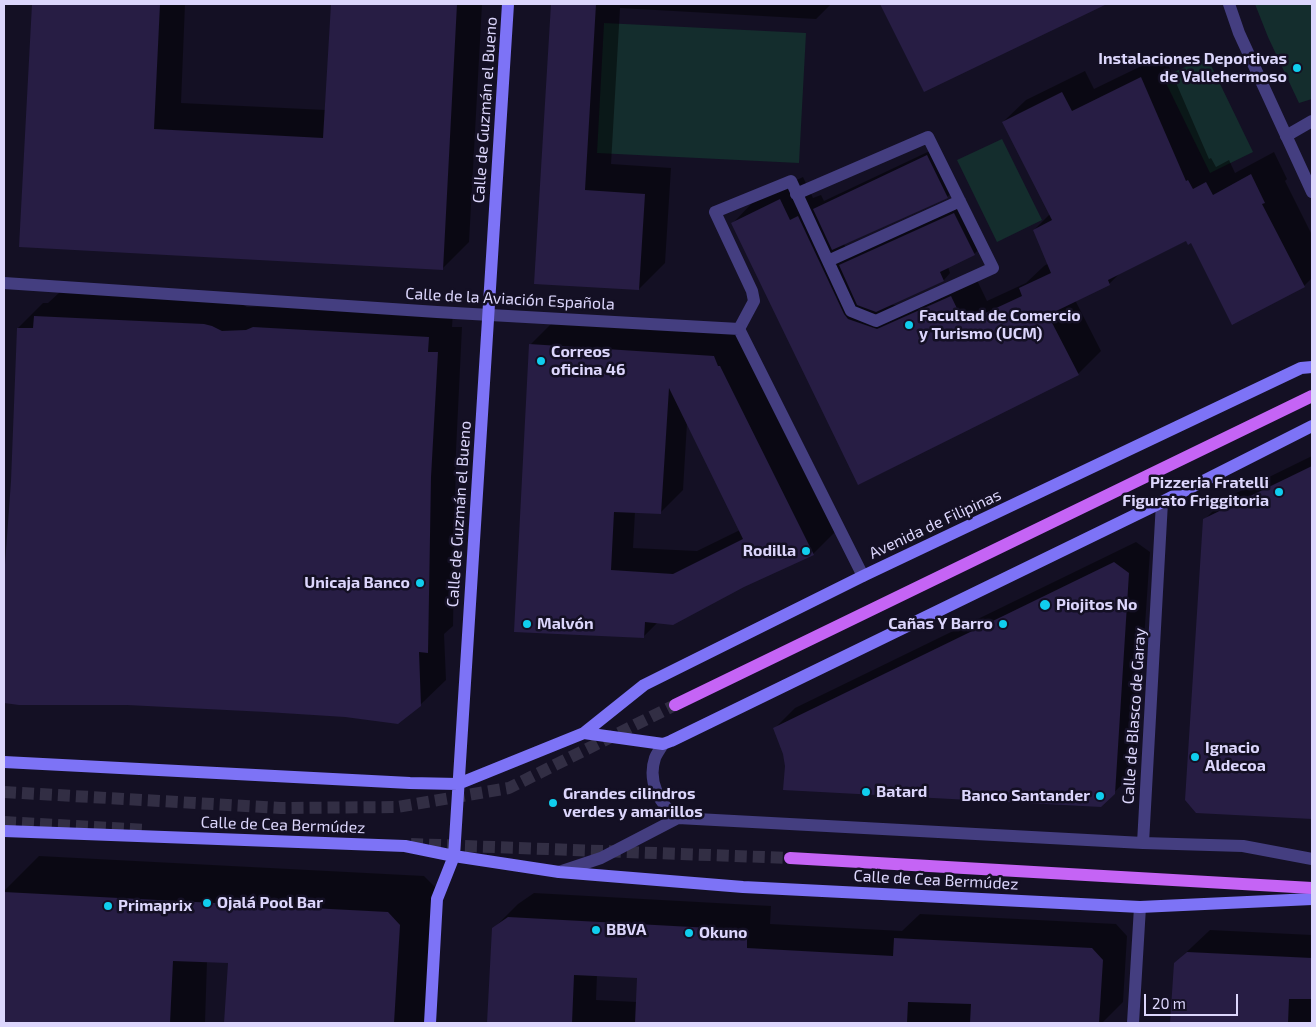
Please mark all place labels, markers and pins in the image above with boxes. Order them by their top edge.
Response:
place label: Instalaciones Deportivas de Vallehermoso [1098,49,1287,87]
marker: Instalaciones Deportivas de Vallehermoso [1291,62,1303,74]
place label: Facultad de Comercio y Turismo (UCM) [919,306,1081,344]
marker: Facultad de Comercio y Turismo (UCM) [903,319,915,331]
place label: Correos oficina 46 [551,342,625,380]
marker: Correos oficina 46 [535,355,547,367]
place label: Pizzeria Fratelli Figurato Friggitoria [1122,473,1269,511]
marker: Pizzeria Fratelli Figurato Friggitoria [1273,486,1285,498]
place label: Rodilla [743,541,796,561]
marker: Rodilla [800,545,812,557]
place label: Unicaja Banco [304,573,410,593]
marker: Unicaja Banco [414,577,426,589]
place label: Piojitos No [1056,595,1138,615]
marker: Piojitos No [1038,598,1052,612]
place label: Malvón [537,614,594,634]
place label: Cañas Y Barro [888,614,993,634]
marker: Malvón [521,618,533,630]
marker: Cañas Y Barro [997,618,1009,630]
place label: Ignacio Aldecoa [1205,738,1266,776]
marker: Ignacio Aldecoa [1189,751,1201,763]
place label: Batard [876,782,927,802]
place label: Grandes cilindros verdes y amarillos [563,784,703,822]
marker: Batard [860,786,872,798]
place label: Banco Santander [961,786,1090,806]
marker: Banco Santander [1094,790,1106,802]
marker: Grandes cilindros verdes y amarillos [547,797,559,809]
place label: Ojalá Pool Bar [217,893,323,913]
place label: Primaprix [118,896,192,916]
marker: Ojalá Pool Bar [201,897,213,909]
marker: Primaprix [102,900,114,912]
place label: BBVA [606,920,646,940]
place label: Okuno [699,923,747,943]
marker: BBVA [590,924,602,936]
marker: Okuno [683,927,695,939]

